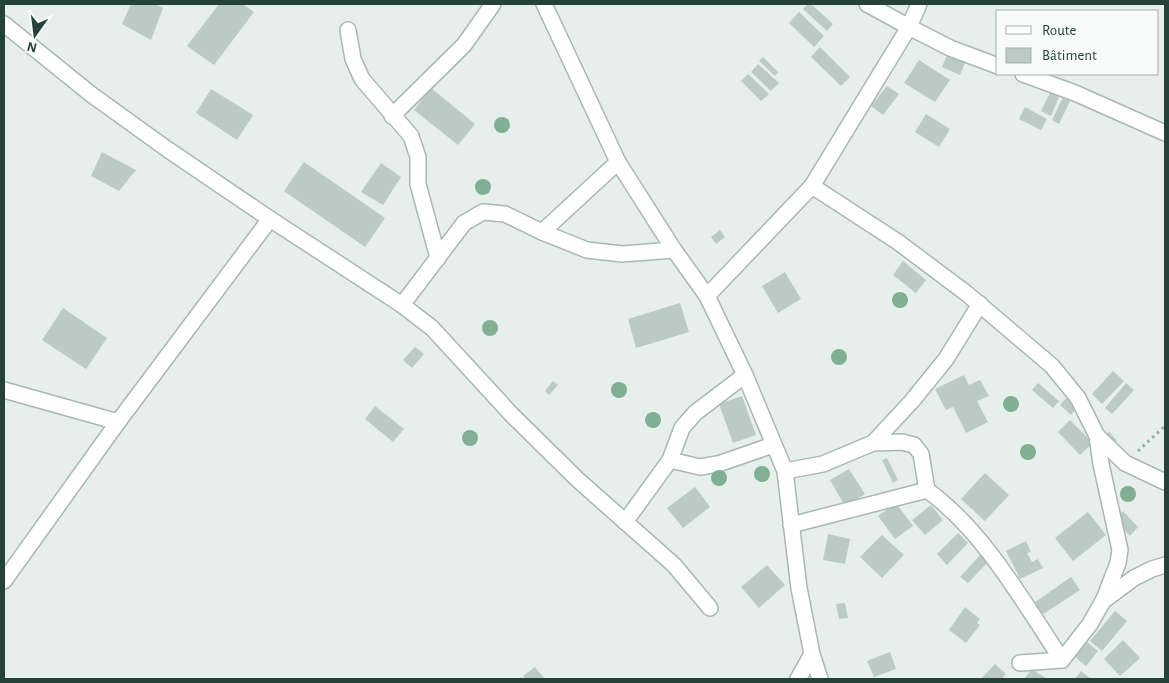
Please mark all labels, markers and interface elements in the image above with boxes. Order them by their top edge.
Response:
north arrow [10,10,60,60]
legend [996,10,1159,75]
text: Route [1042,23,1076,38]
text: N [26,39,39,55]
text: Bâtiment [1042,48,1097,63]

